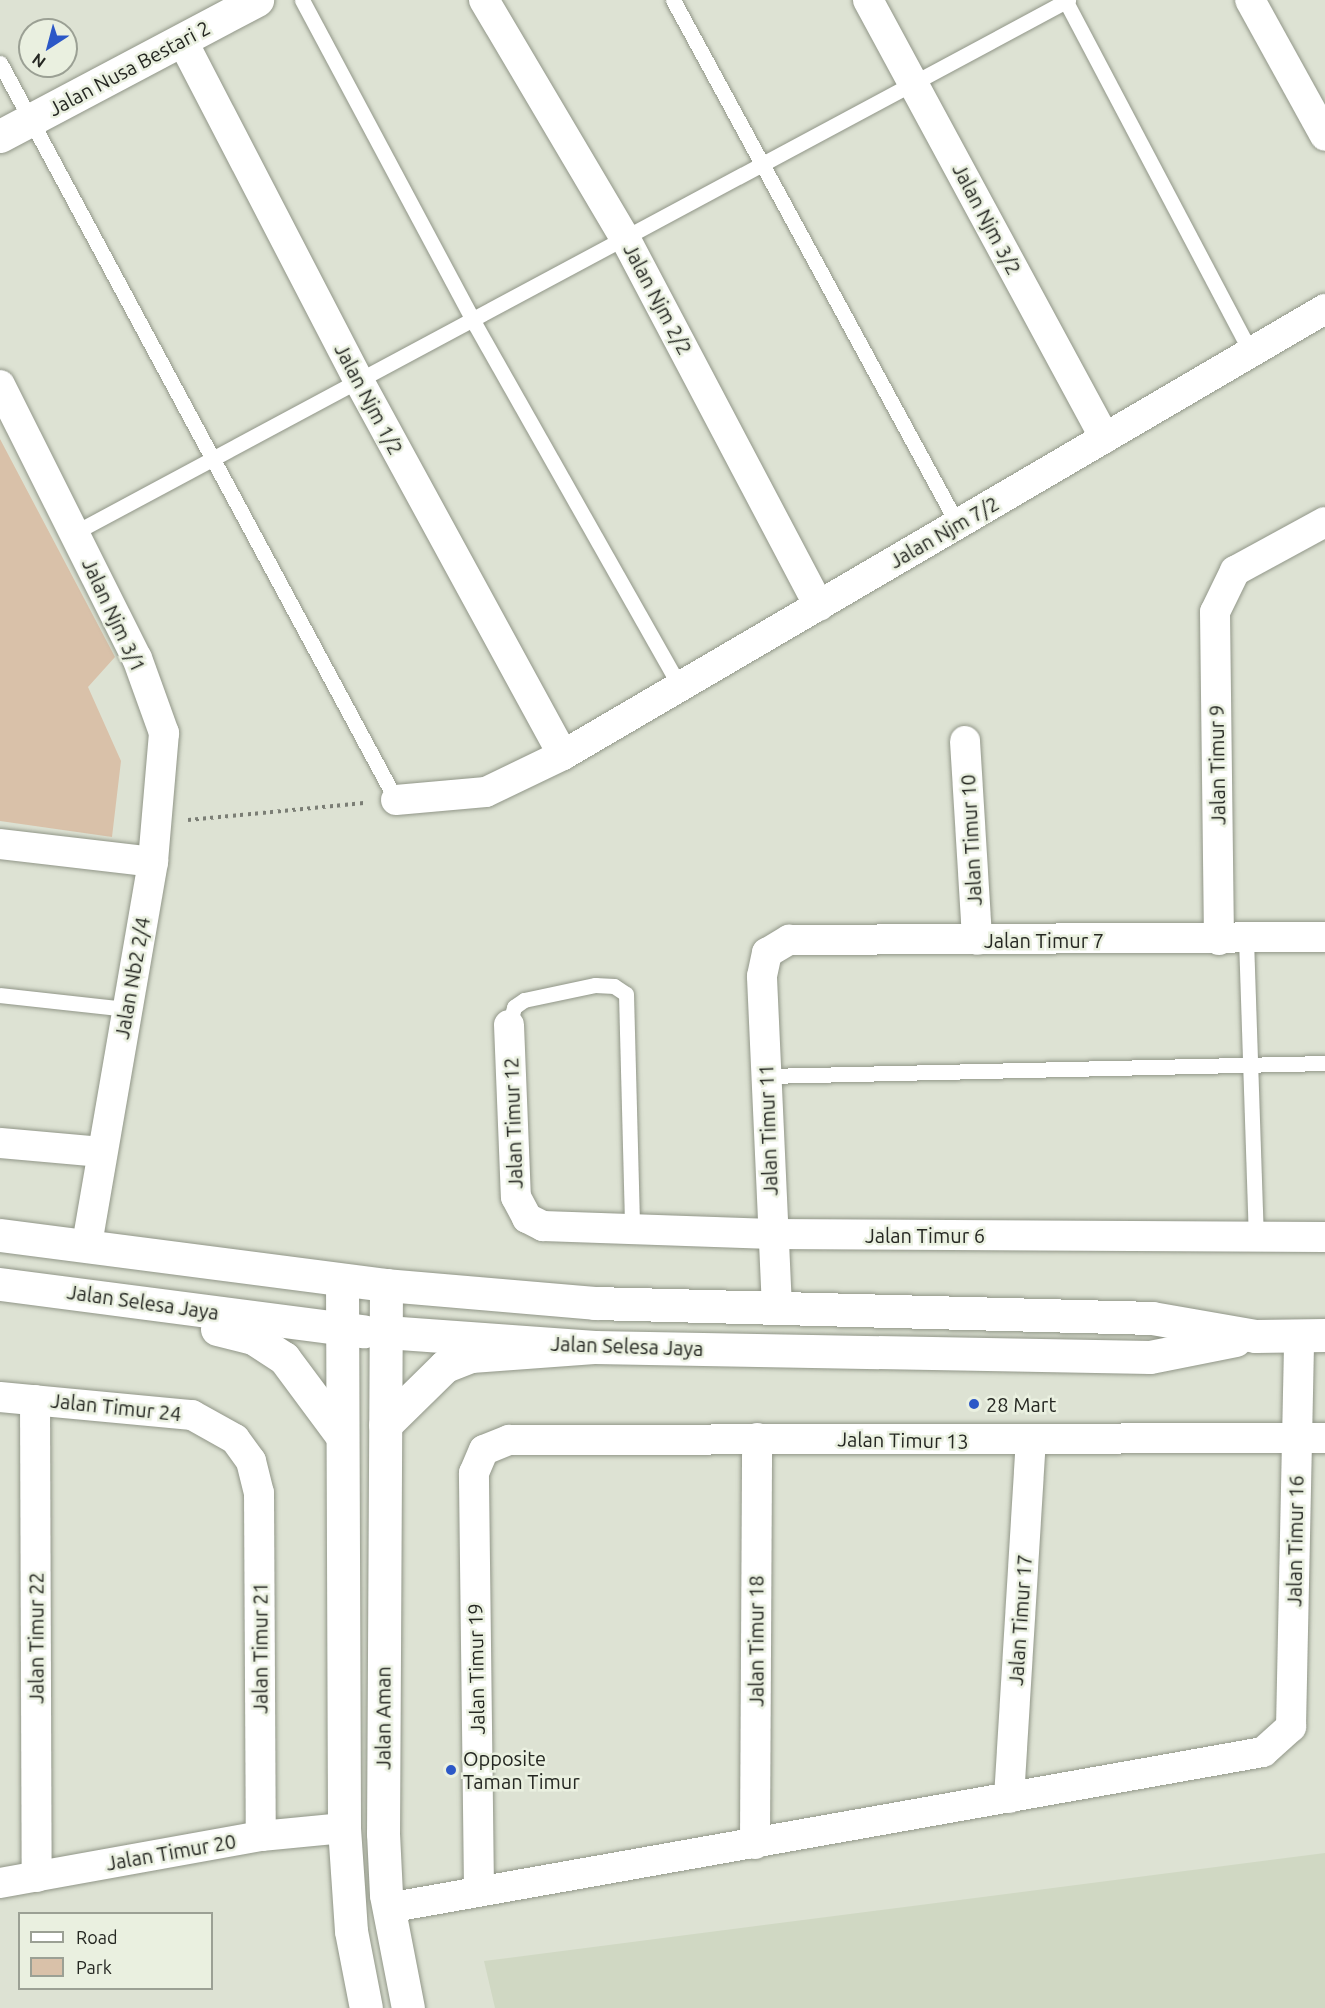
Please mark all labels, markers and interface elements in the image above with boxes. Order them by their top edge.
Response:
street label: Jalan Nusa Bestari 2 [44,15,214,121]
north arrow [18,18,78,78]
text: N [28,50,49,72]
street label: Jalan Njm 3/2 [948,159,1026,279]
street label: Jalan Njm 2/2 [619,239,697,359]
street label: Jalan Njm 1/2 [330,339,408,459]
street label: Jalan Njm 7/2 [885,491,1003,573]
street label: Jalan Njm 3/1 [77,554,151,676]
street label: Jalan Timur 9 [1204,705,1230,825]
street label: Jalan Timur 10 [956,774,986,906]
street label: Jalan Nb2 2/4 [109,915,155,1041]
street label: Jalan Timur 7 [984,928,1104,952]
street label: Jalan Timur 12 [499,1057,527,1189]
street label: Jalan Timur 11 [754,1064,782,1196]
street label: Jalan Timur 6 [865,1223,985,1247]
street label: Jalan Selesa Jaya [66,1279,220,1325]
street label: Jalan Selesa Jaya [550,1331,704,1361]
street label: Jalan Timur 24 [49,1388,183,1426]
place label: 28 Mart [986,1392,1056,1416]
marker: 28 Mart [967,1397,981,1411]
street label: Jalan Timur 13 [837,1427,969,1453]
street label: Jalan Timur 16 [1282,1475,1308,1607]
street label: Jalan Timur 17 [1003,1554,1037,1686]
street label: Jalan Timur 22 [24,1572,48,1704]
street label: Jalan Timur 18 [744,1575,768,1707]
street label: Jalan Timur 21 [248,1582,272,1714]
street label: Jalan Timur 19 [463,1603,489,1735]
street label: Jalan Aman [371,1666,395,1770]
place label: Opposite Taman Timur [463,1746,580,1793]
marker: Opposite Taman Timur [444,1763,458,1777]
street label: Jalan Timur 20 [104,1829,238,1875]
legend [18,1912,213,1990]
text: Road [76,1927,118,1947]
text: Park [76,1957,112,1977]

